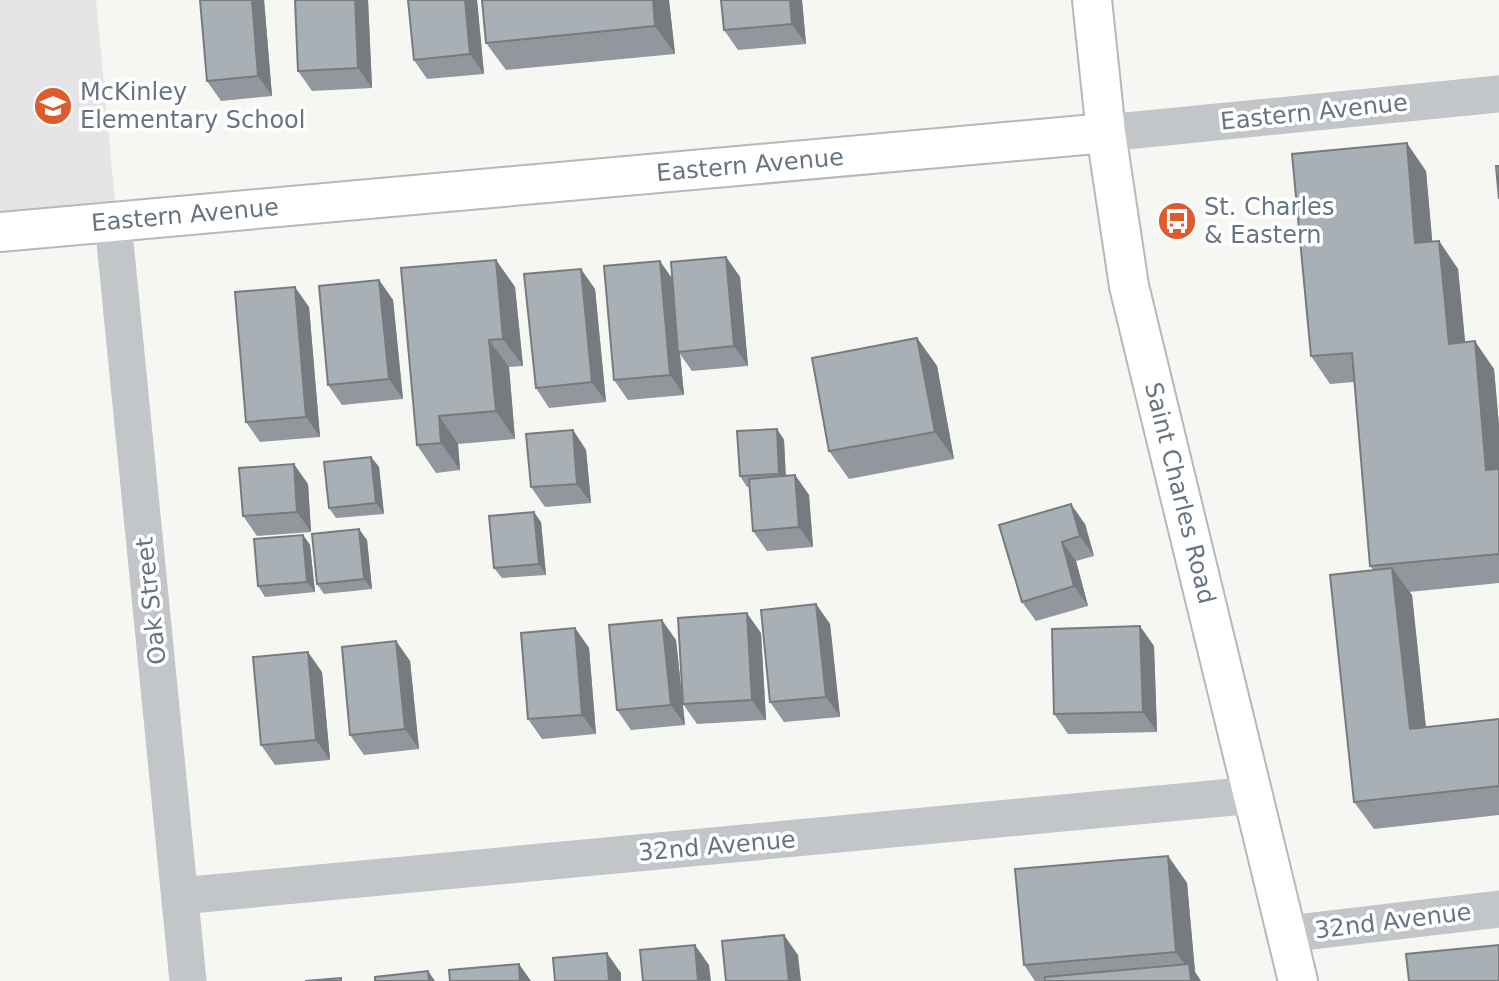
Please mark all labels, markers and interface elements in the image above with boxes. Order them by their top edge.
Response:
place label: McKinley Elementary School [80,78,305,134]
school or university icon: McKinley Elementary School [32,85,74,127]
street label: Eastern Avenue [1219,88,1409,136]
street label: Eastern Avenue [655,143,845,187]
street label: Eastern Avenue [90,193,280,237]
place label: St. Charles & Eastern [1204,193,1334,249]
bus stop icon: St. Charles & Eastern [1156,200,1198,242]
street label: Saint Charles Road [1139,379,1221,607]
street label: Oak Street [130,536,172,666]
street label: 32nd Avenue [637,825,797,867]
street label: 32nd Avenue [1313,897,1473,945]

